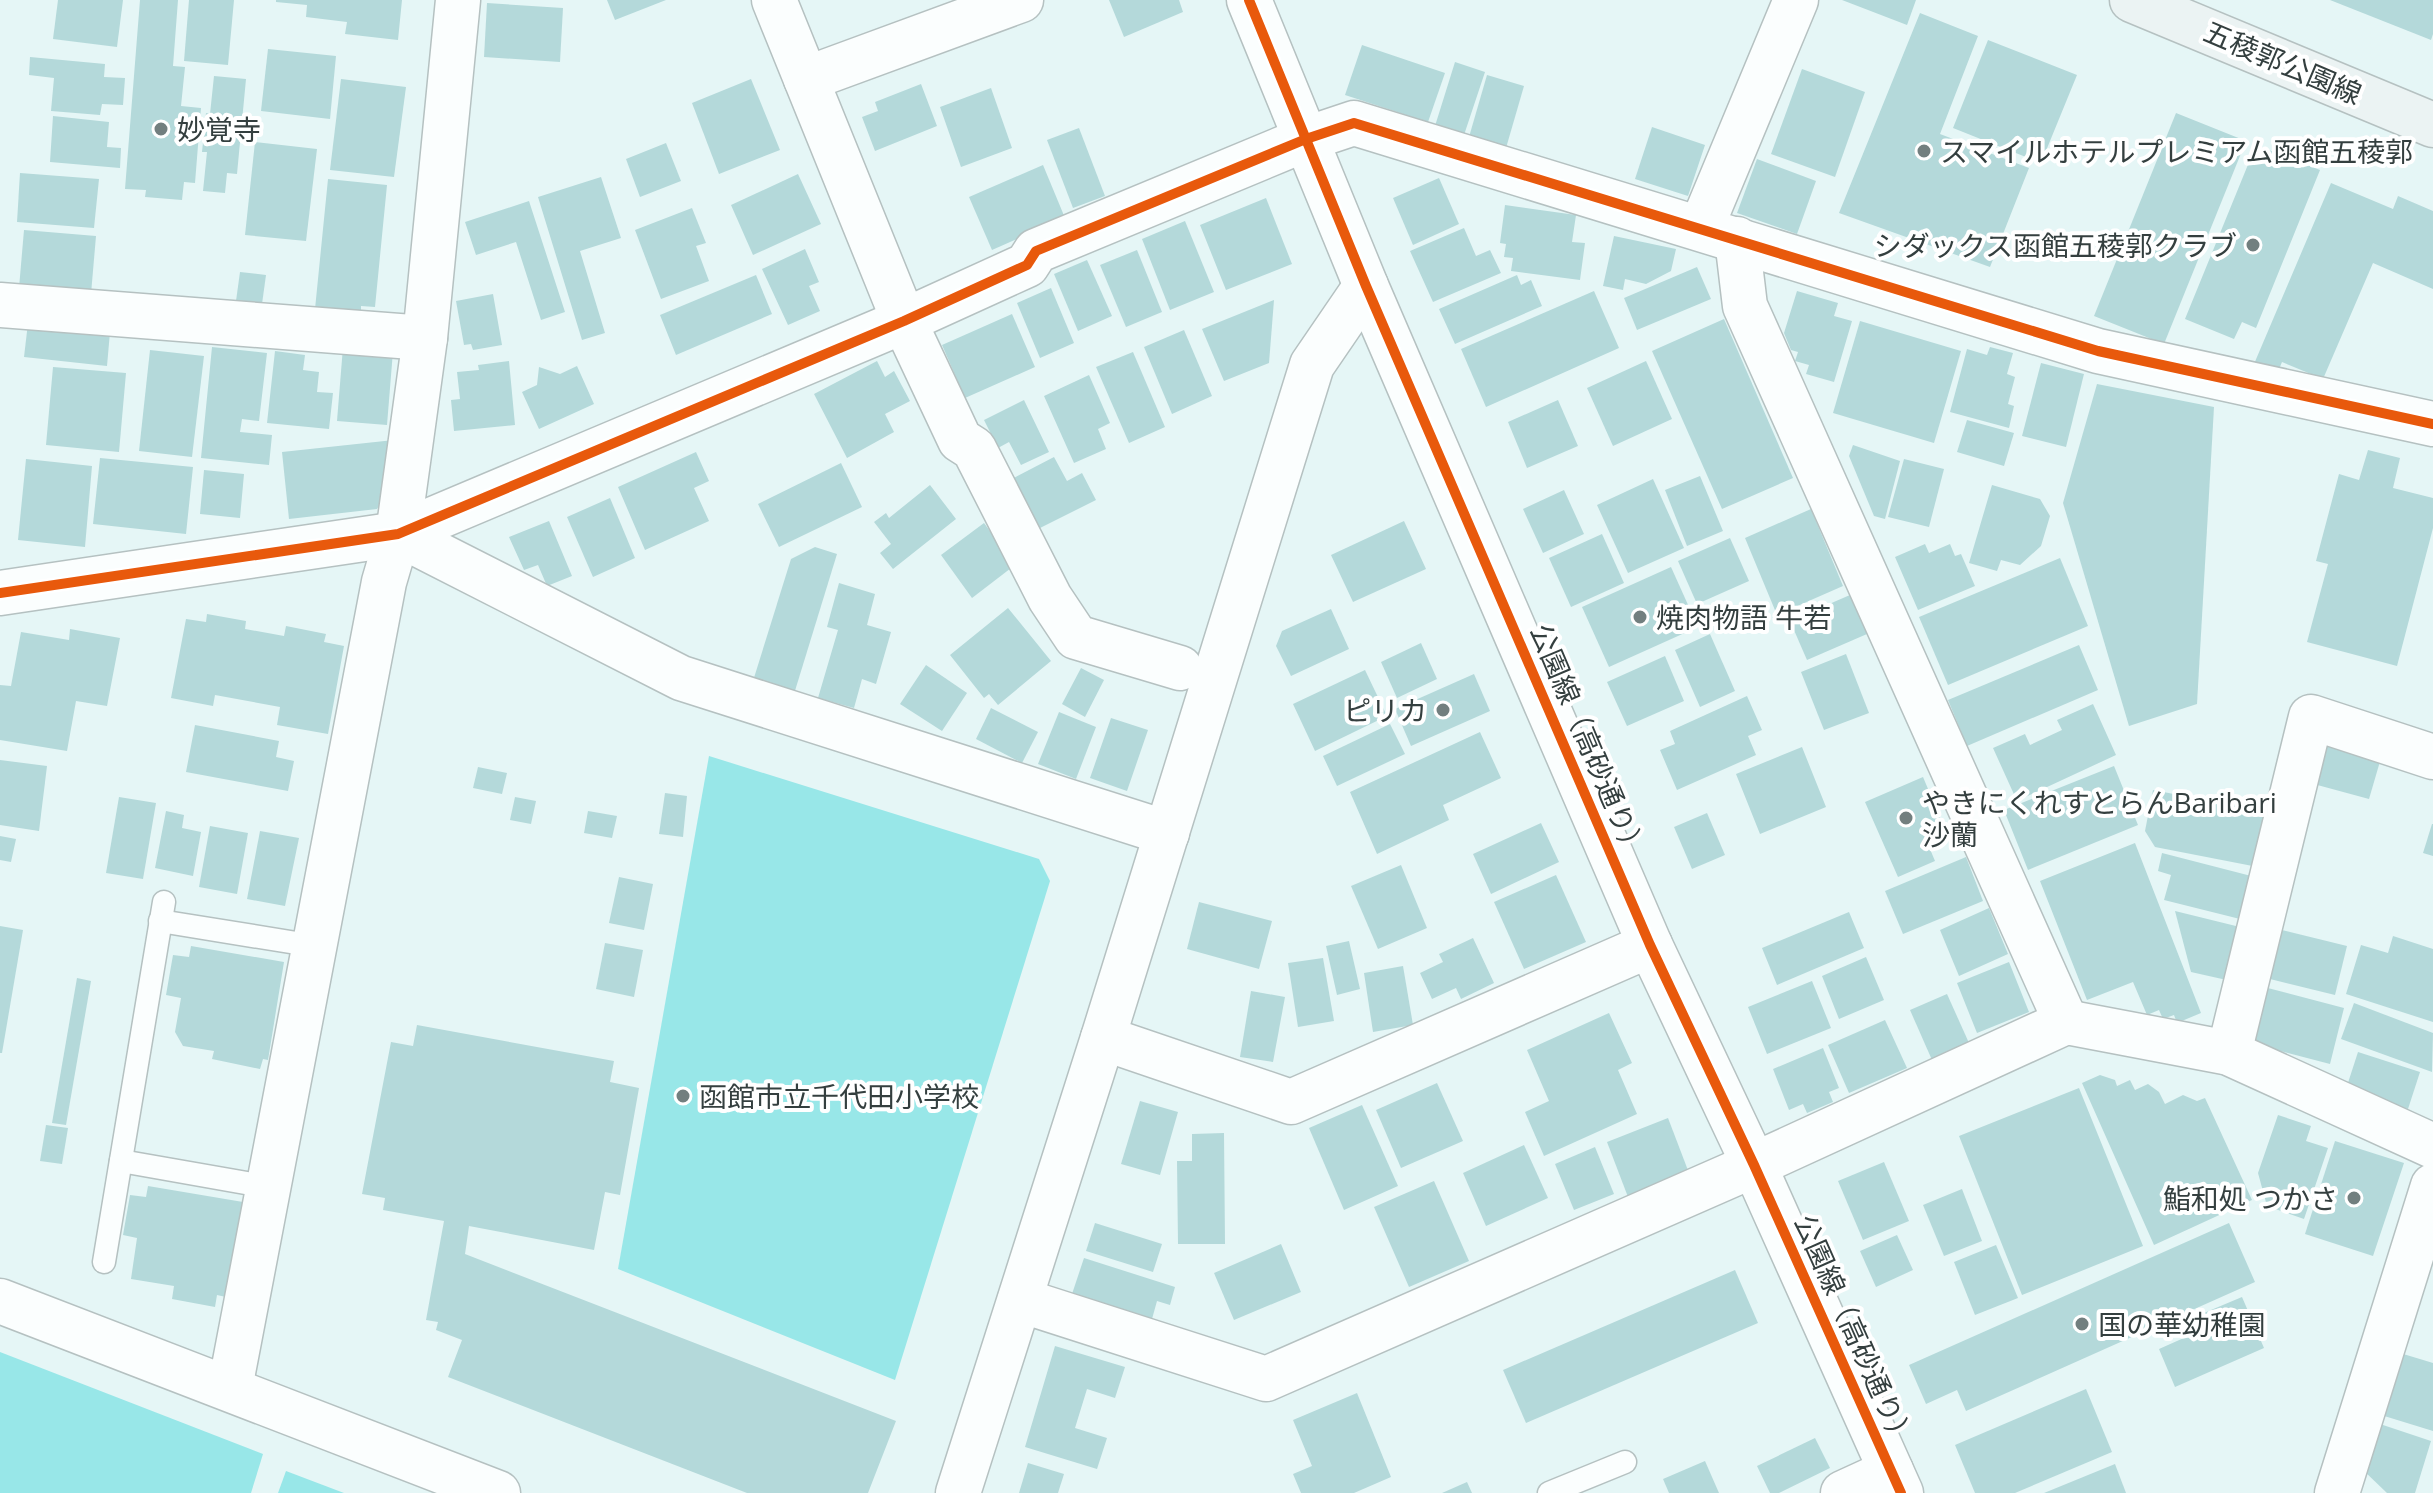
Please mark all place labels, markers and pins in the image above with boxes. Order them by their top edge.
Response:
place label: 妙覚寺 [177,110,261,148]
marker: 妙覚寺 [152,120,170,138]
place label: スマイルホテルプレミアム函館五稜郭 [1940,132,2413,170]
marker: スマイルホテルプレミアム函館五稜郭 [1915,142,1933,160]
place label: シダックス函館五稜郭クラブ [1874,226,2237,264]
marker: シダックス函館五稜郭クラブ [2244,236,2262,254]
place label: 焼肉物語 牛若 [1656,598,1831,636]
marker: 焼肉物語 牛若 [1631,608,1649,626]
place label: ピリカ [1343,691,1427,729]
marker: ピリカ [1434,701,1452,719]
place label: やきにくれすとらんBaribari 沙蘭 [1922,783,2277,853]
marker: やきにくれすとらんBaribari 沙蘭 [1897,809,1915,827]
place label: 函館市立千代田小学校 [699,1077,979,1115]
marker: 函館市立千代田小学校 [674,1087,692,1105]
place label: 鮨和処 つかさ [2163,1179,2338,1217]
marker: 鮨和処 つかさ [2345,1189,2363,1207]
place label: 国の華幼稚園 [2098,1305,2266,1343]
marker: 国の華幼稚園 [2073,1315,2091,1333]

